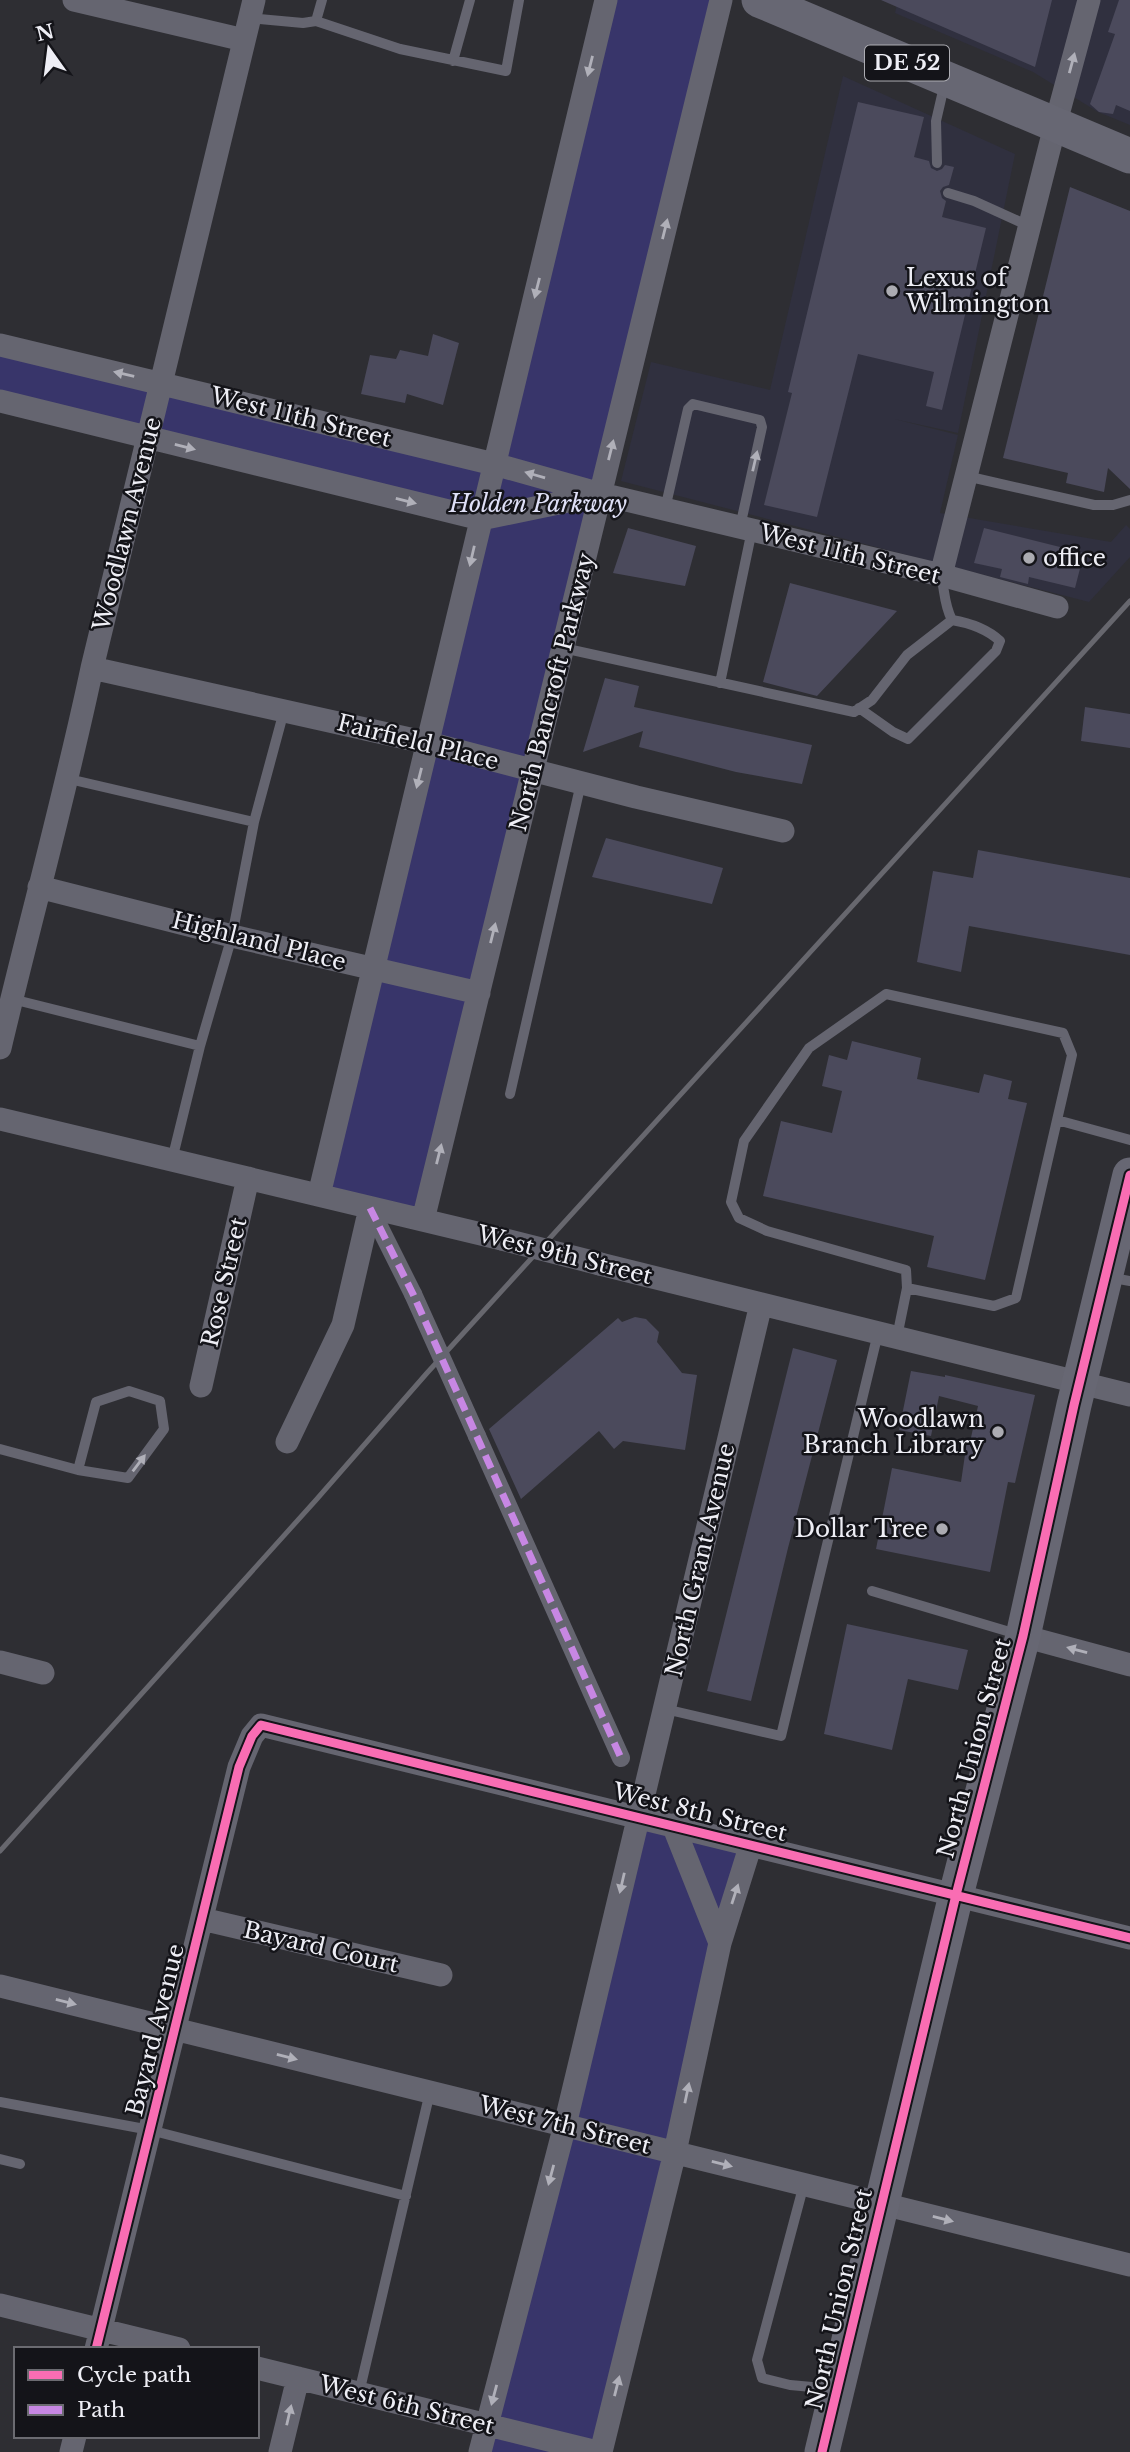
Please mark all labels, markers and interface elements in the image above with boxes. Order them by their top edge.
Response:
north arrow [14,14,84,84]
text: N [34,20,57,46]
road number: DE 52 [865,46,949,80]
one-way arrow [1067,52,1078,74]
one-way arrow [584,55,595,77]
one-way arrow [660,218,671,240]
place label: Lexus of Wilmington [905,264,1050,318]
one-way arrow [531,277,542,299]
marker: Lexus of Wilmington [884,283,900,299]
one-way arrow [113,368,135,379]
street label: West 11th Street [207,381,394,453]
street label: Woodlawn Avenue [87,414,167,635]
one-way arrow [606,439,617,461]
one-way arrow [174,442,196,453]
one-way arrow [750,450,761,472]
one-way arrow [524,470,545,480]
park label: Holden Parkway [448,490,627,518]
one-way arrow [395,496,417,507]
street label: West 11th Street [756,518,943,590]
place label: office [1043,544,1106,572]
one-way arrow [466,545,477,567]
street label: North Bancroft Parkway [504,550,600,834]
marker: office [1021,550,1037,566]
street label: Fairfield Place [334,708,502,776]
one-way arrow [413,767,424,789]
street label: Highland Place [169,906,349,976]
one-way arrow [488,922,499,944]
one-way arrow [434,1143,445,1165]
street label: Rose Street [195,1214,253,1350]
street label: West 9th Street [474,1219,656,1290]
place label: Woodlawn Branch Library [803,1405,984,1459]
marker: Woodlawn Branch Library [990,1424,1006,1440]
street label: North Grant Avenue [660,1441,740,1679]
one-way arrow [132,1454,146,1472]
place label: Dollar Tree [795,1515,928,1543]
marker: Dollar Tree [934,1521,950,1537]
street label: North Union Street [931,1635,1017,1861]
one-way arrow [1066,1645,1087,1655]
street label: West 8th Street [609,1777,790,1847]
one-way arrow [617,1872,628,1894]
one-way arrow [731,1883,741,1904]
street label: Bayard Court [241,1916,402,1979]
street label: Bayard Avenue [120,1941,190,2119]
one-way arrow [55,1997,77,2008]
one-way arrow [276,2051,298,2062]
one-way arrow [682,2082,693,2104]
street label: West 7th Street [475,2090,654,2160]
one-way arrow [711,2159,733,2170]
one-way arrow [546,2165,556,2186]
street label: North Union Street [800,2185,878,2413]
one-way arrow [932,2214,954,2225]
legend [14,2347,259,2438]
text: Cycle path [77,2362,191,2388]
street label: West 6th Street [316,2369,498,2440]
one-way arrow [612,2375,623,2397]
one-way arrow [488,2385,499,2407]
text: Path [77,2397,125,2423]
one-way arrow [284,2404,295,2426]

